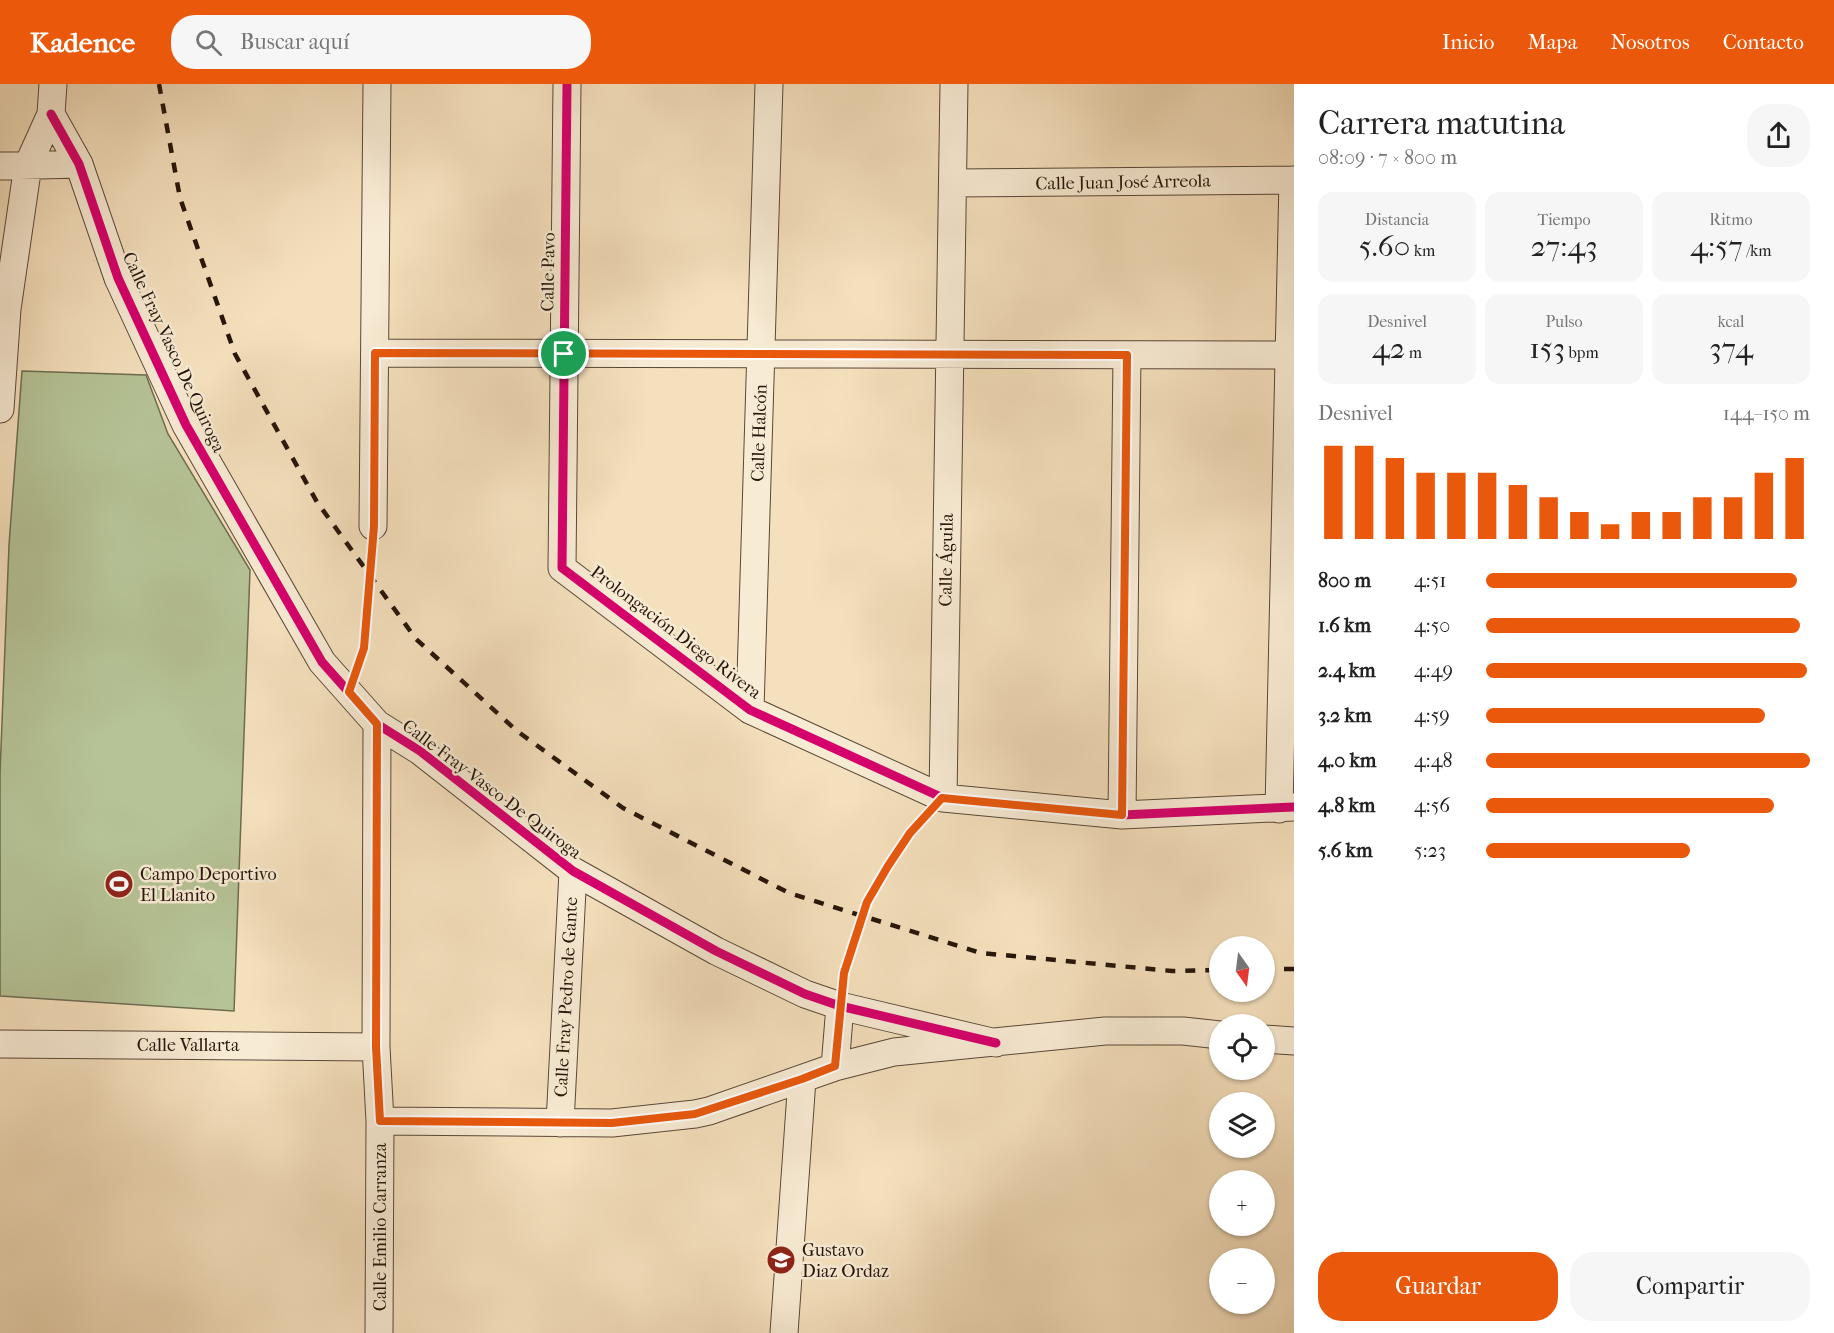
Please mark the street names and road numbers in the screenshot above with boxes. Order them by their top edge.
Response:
street label: Calle Juan José Arreola [1035,170,1212,195]
street label: Calle Pavo [537,232,560,312]
street label: Calle Fray Vasco De Quiroga [118,249,230,456]
street label: Calle Halcón [747,383,772,482]
street label: Calle Águila [934,512,958,607]
street label: Prolongación Diego Rivera [586,561,766,704]
street label: Calle Fray Vasco De Quiroga [398,715,586,864]
street label: Calle Fray Pedro de Gante [551,896,582,1098]
street label: Calle Vallarta [137,1035,240,1056]
street label: Calle Emilio Carranza [370,1142,391,1311]

